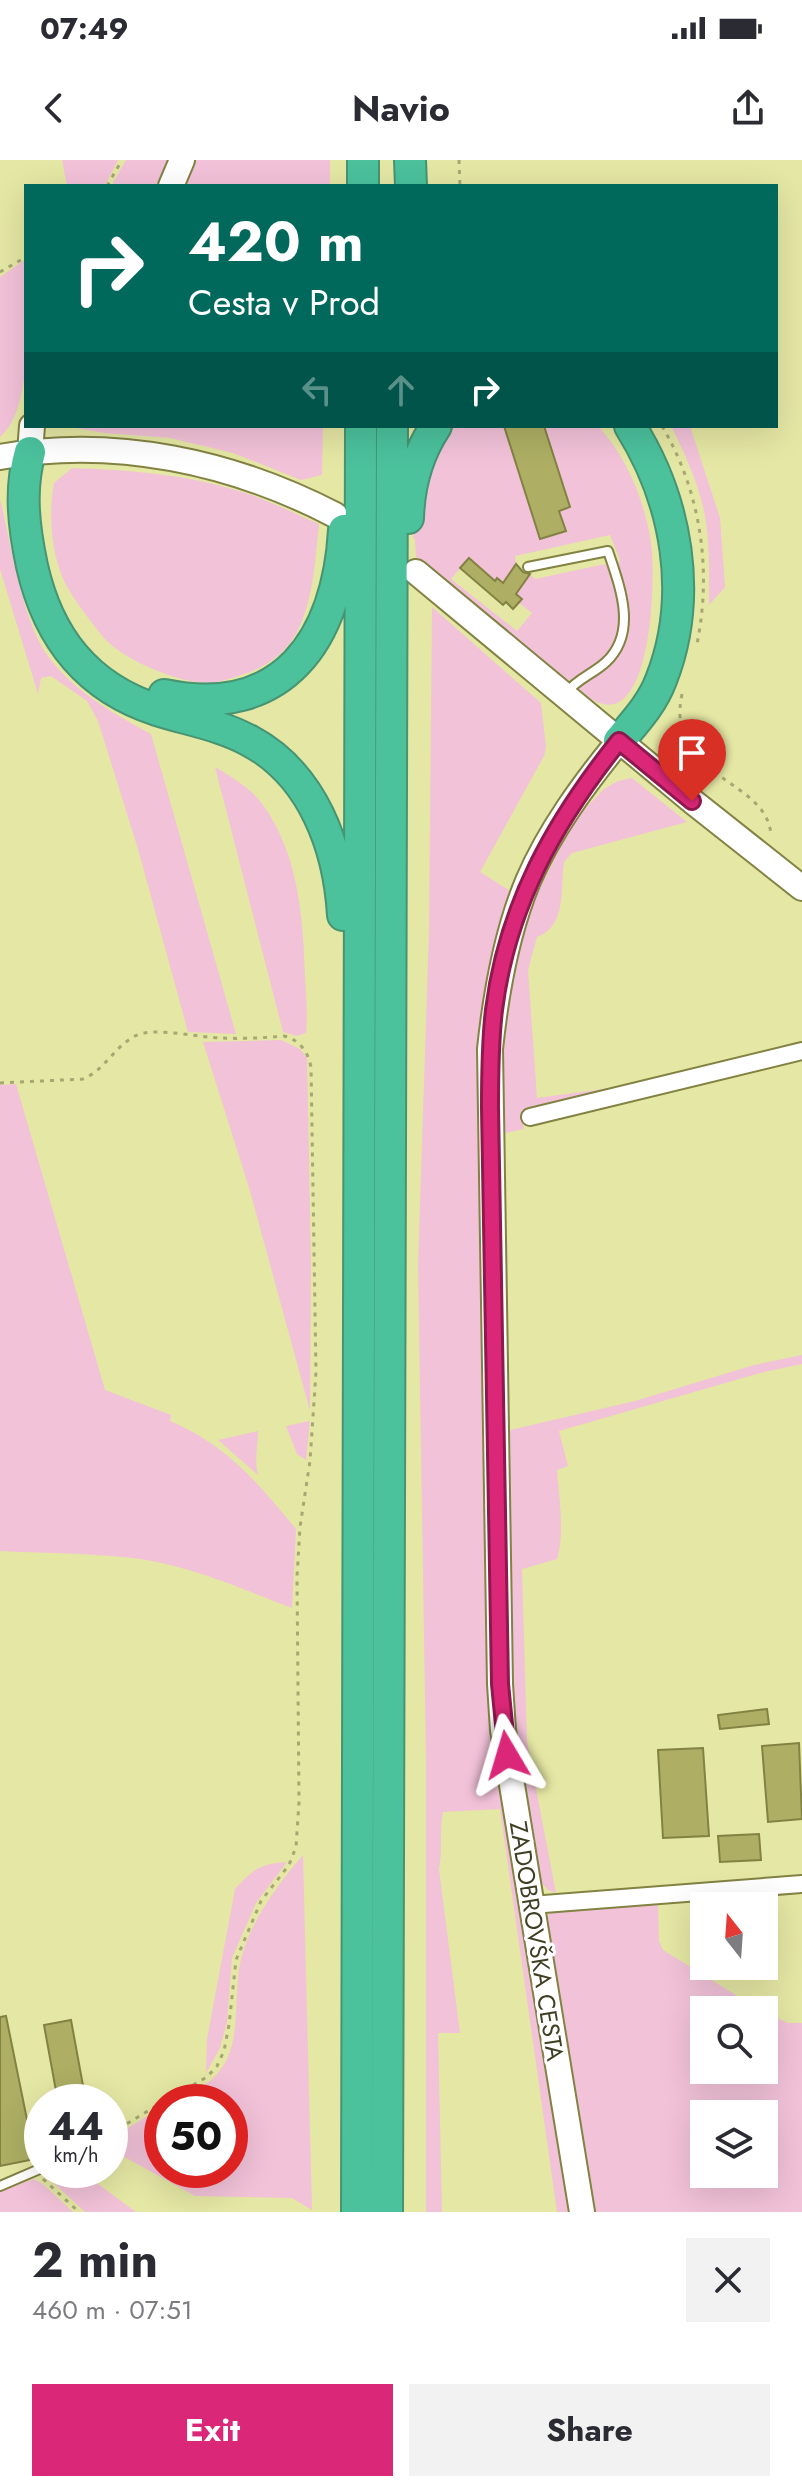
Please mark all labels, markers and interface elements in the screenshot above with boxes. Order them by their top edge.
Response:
text: 07:49 [40,7,129,50]
text: Navio [352,82,450,134]
icon: back [32,86,76,130]
icon: share [726,86,770,130]
text: 420 m [188,201,364,282]
icon: right [56,216,160,320]
text: Cesta v Prod [188,276,380,328]
icon: left [295,368,339,412]
icon: ahead [379,368,423,412]
icon: right [463,368,507,412]
pin [658,719,726,801]
icon: arrive [670,731,714,775]
position arrow [465,1713,549,1797]
street label: ZADOBROVŠKA CESTA [501,1819,573,2064]
north arrow [690,1892,778,1980]
map controls [690,1892,778,2188]
button: search [690,1996,778,2084]
speed limit sign: 50 [144,2084,248,2188]
text: 44 [48,2097,104,2155]
button: layers [690,2100,778,2188]
text: km/h [53,2141,99,2170]
text: 2 min [32,2226,158,2295]
button: close [686,2238,770,2322]
text: 460 m · 07:51 [32,2291,193,2329]
button: Exit [32,2384,393,2476]
button: Share [409,2384,770,2476]

